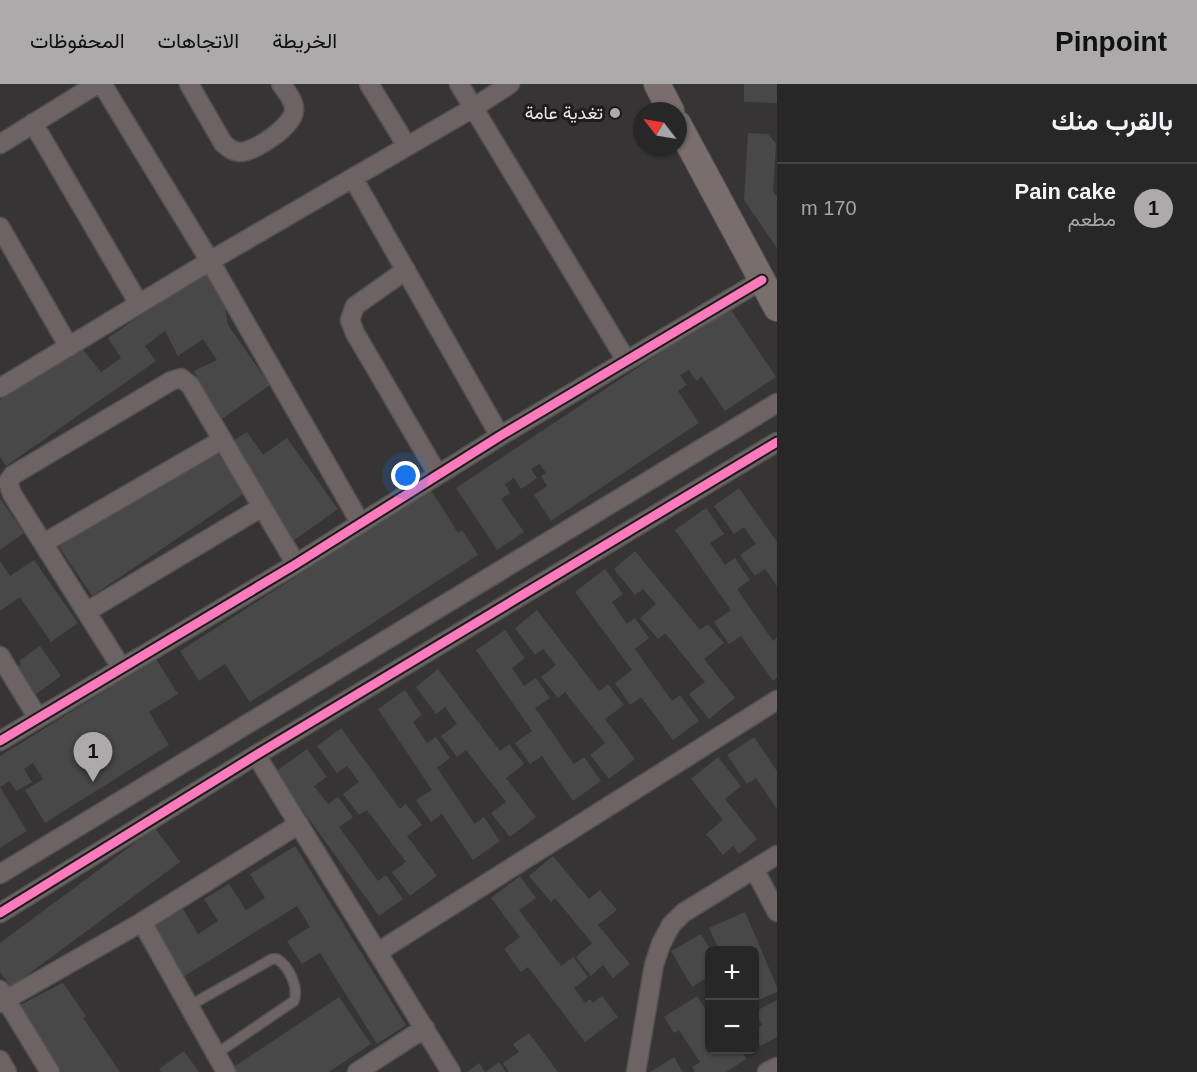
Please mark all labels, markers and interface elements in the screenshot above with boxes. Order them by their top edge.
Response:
text: Pinpoint [1055,26,1167,57]
text: المحفوظات [30,29,125,52]
text: الاتجاهات [158,29,239,52]
text: الخريطة [272,29,337,52]
north arrow [633,102,687,156]
place label: تغدية عامة [525,103,603,123]
marker: تغدية عامة [608,106,622,120]
text: بالقرب منك [1052,106,1173,136]
text: Pain cake [1014,179,1116,204]
text: 170 m [801,197,857,219]
text: 1 [1148,197,1159,219]
text: مطعم [1068,208,1116,230]
your location [391,461,420,490]
pin: 1 [74,732,112,782]
map controls [705,946,759,1054]
button: + [705,946,759,1000]
button: − [705,1000,759,1054]

